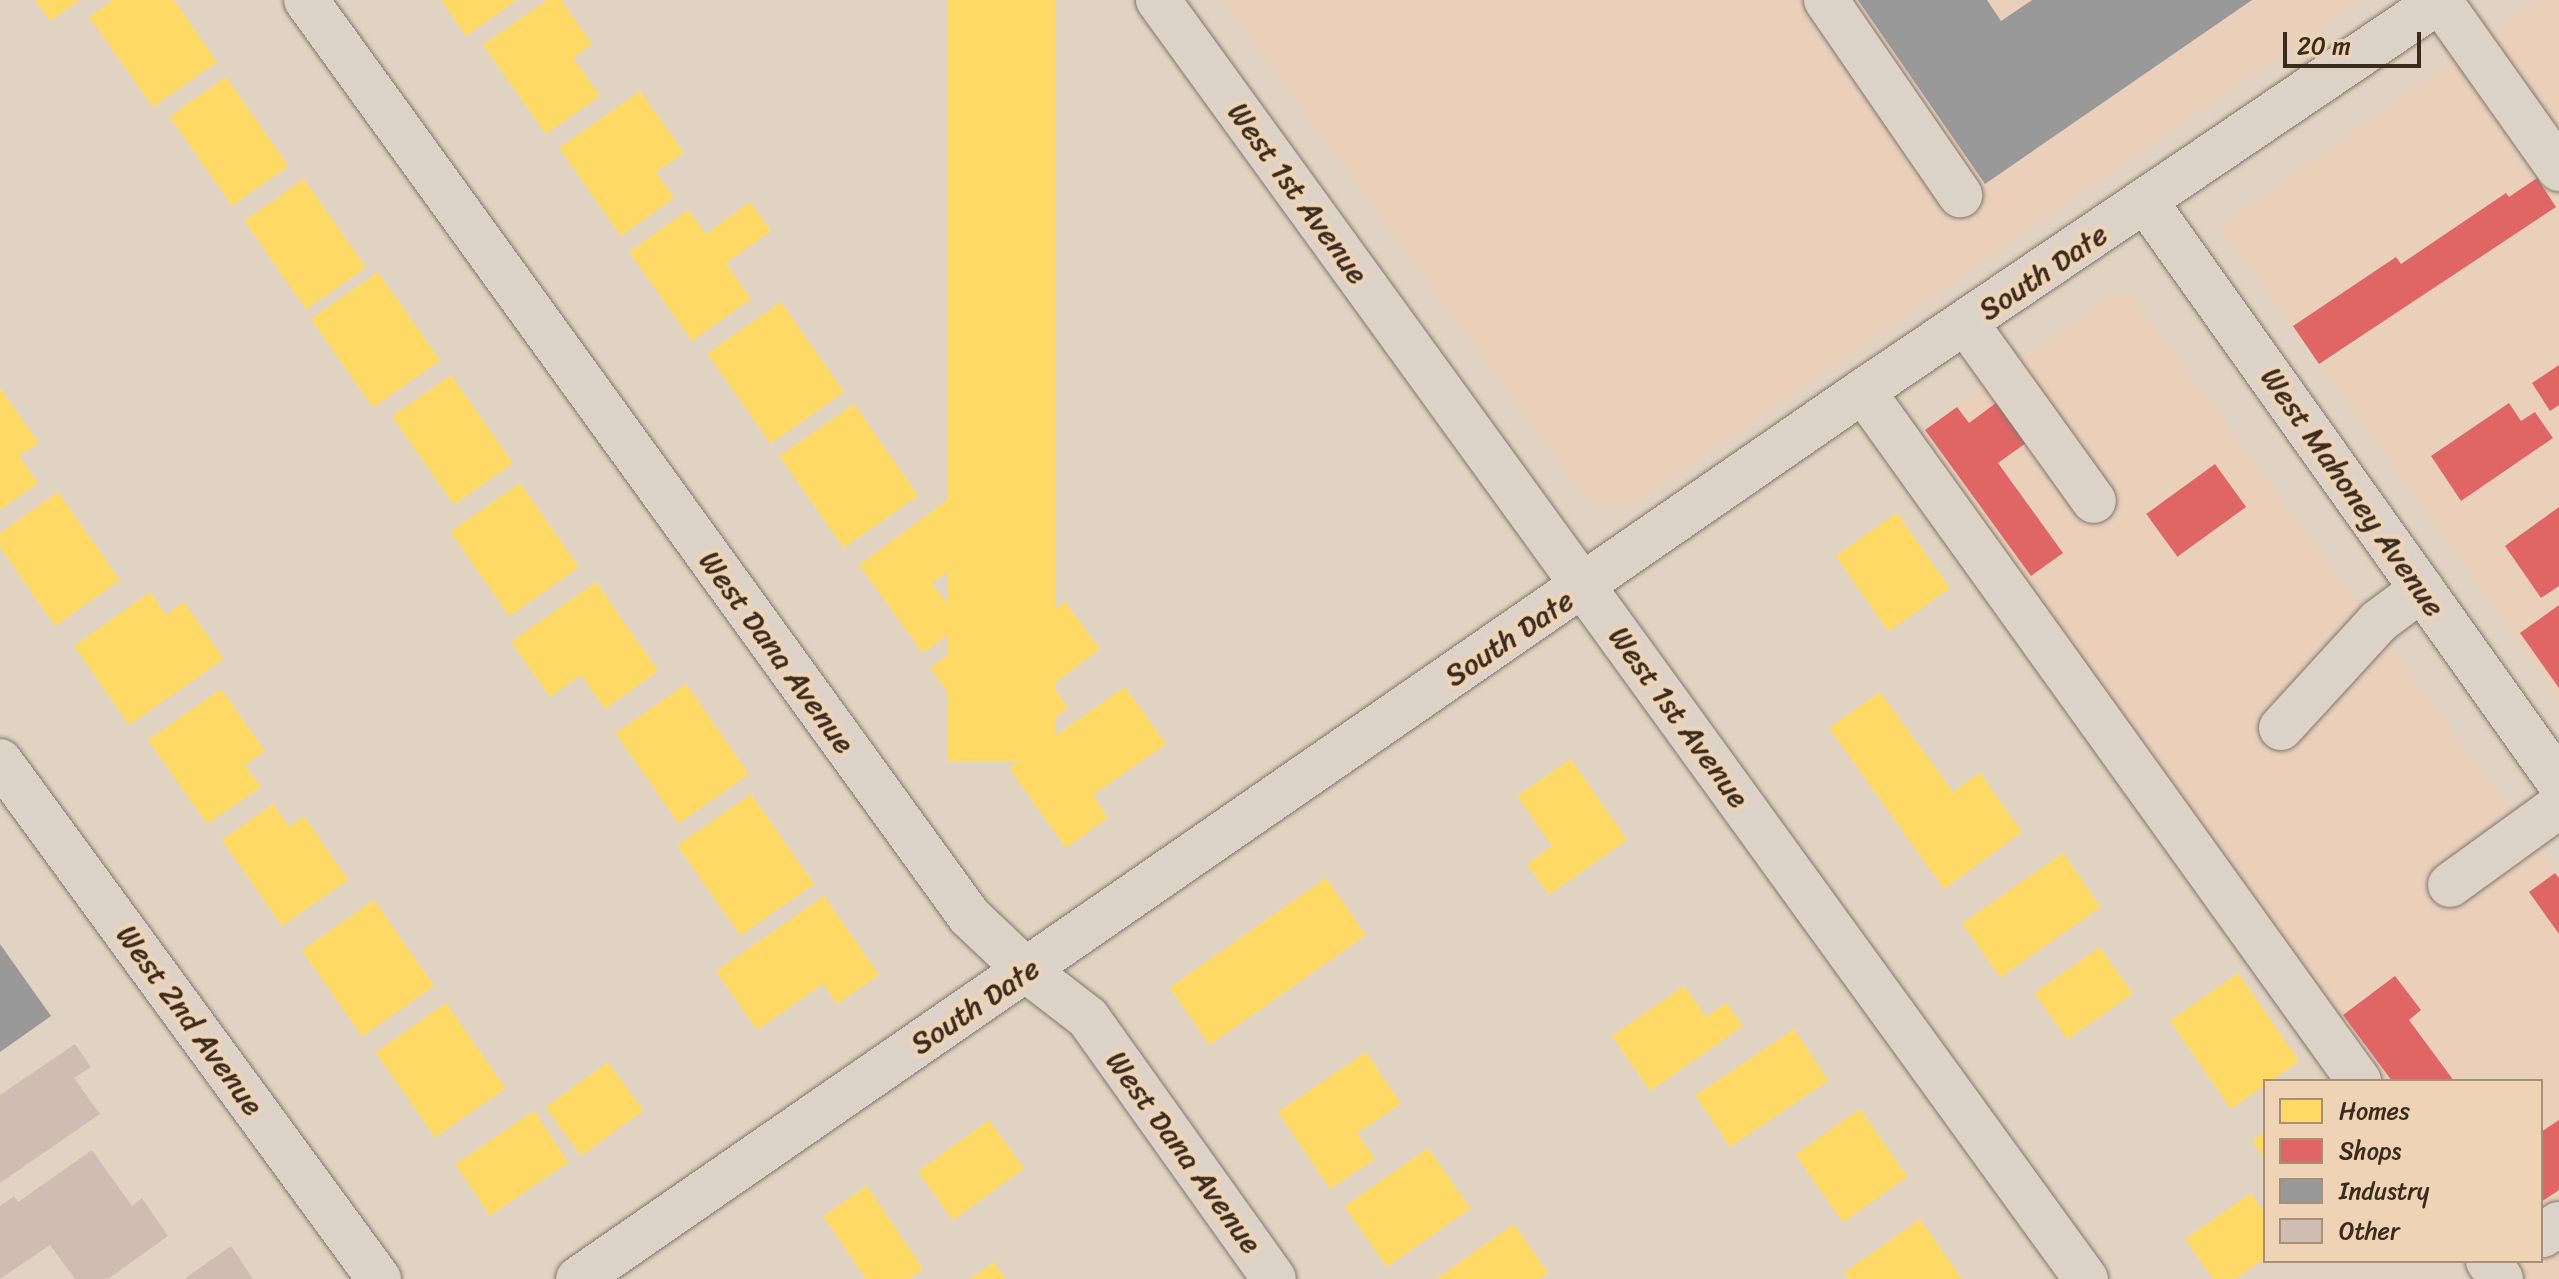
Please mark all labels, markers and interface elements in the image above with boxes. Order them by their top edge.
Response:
scale bar [2287,16,2425,66]
text: 20 m [2297,25,2351,67]
street label: West 1st Avenue [1220,95,1376,291]
street label: South Date [1971,216,2115,328]
street label: West Mahoney Avenue [2254,362,2452,622]
street label: West Dana Avenue [692,544,862,760]
street label: South Date [1437,582,1581,694]
street label: West 1st Avenue [1601,619,1757,815]
street label: West 2nd Avenue [109,918,271,1122]
street label: South Date [903,950,1047,1062]
street label: West Dana Avenue [1099,1044,1269,1260]
legend [2263,1079,2543,1263]
text: Homes [2339,1090,2410,1132]
text: Shops [2339,1130,2401,1172]
text: Industry [2339,1170,2429,1212]
text: Other [2339,1210,2400,1252]

